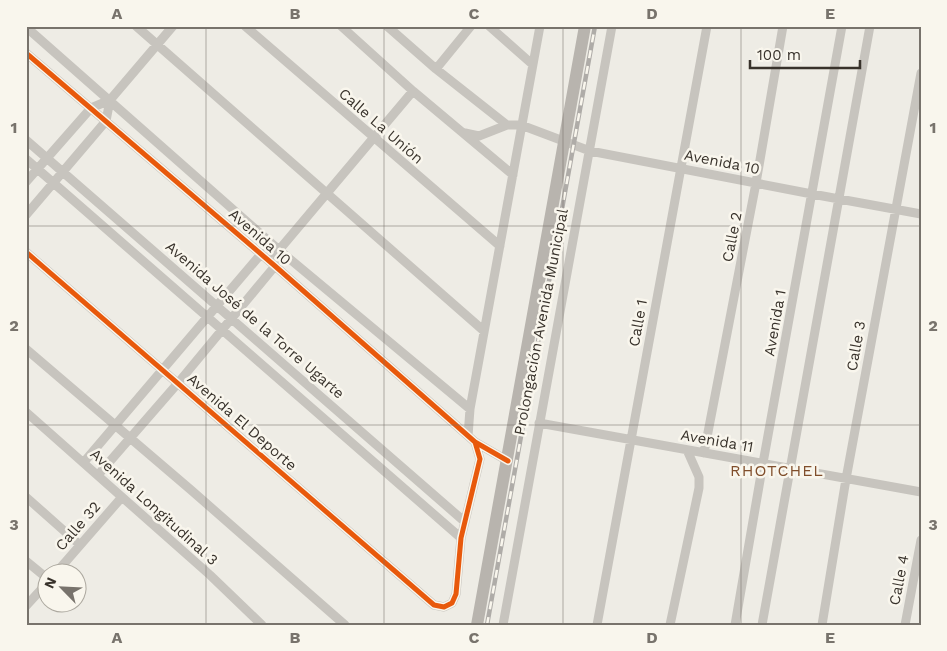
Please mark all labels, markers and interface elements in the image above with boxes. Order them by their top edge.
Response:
text: A [112,4,123,23]
text: B [290,4,301,23]
text: C [469,4,480,23]
text: D [646,4,658,23]
text: E [825,4,835,23]
scale bar [750,38,860,70]
text: 100 m [757,46,801,64]
street label: Calle La Unión [335,84,427,168]
text: 1 [11,118,17,137]
text: 1 [930,118,936,137]
street label: Avenida 10 [683,146,761,178]
street label: Avenida 10 [225,205,295,269]
street label: Prolongación Avenida Municipal [510,207,572,437]
street label: Calle 2 [718,211,746,263]
street label: Avenida José de la Torre Ugarte [162,237,348,403]
street label: Avenida 1 [760,288,790,358]
street label: Calle 1 [625,298,651,348]
text: 2 [9,316,19,335]
text: 2 [928,316,938,335]
street label: Calle 3 [843,320,869,372]
street label: Avenida El Deporte [184,370,300,474]
street label: Avenida 11 [679,426,755,456]
street label: Avenida Longitudinal 3 [87,445,221,569]
district label: RHOTCHEL [730,461,824,480]
street label: Calle 32 [52,498,104,554]
text: 3 [9,515,19,534]
text: 3 [928,515,938,534]
street label: Calle 4 [885,553,913,607]
north arrow [38,564,88,614]
text: N [41,575,60,591]
text: A [112,628,123,647]
text: B [290,628,301,647]
text: C [469,628,480,647]
text: D [646,628,658,647]
text: E [825,628,835,647]

